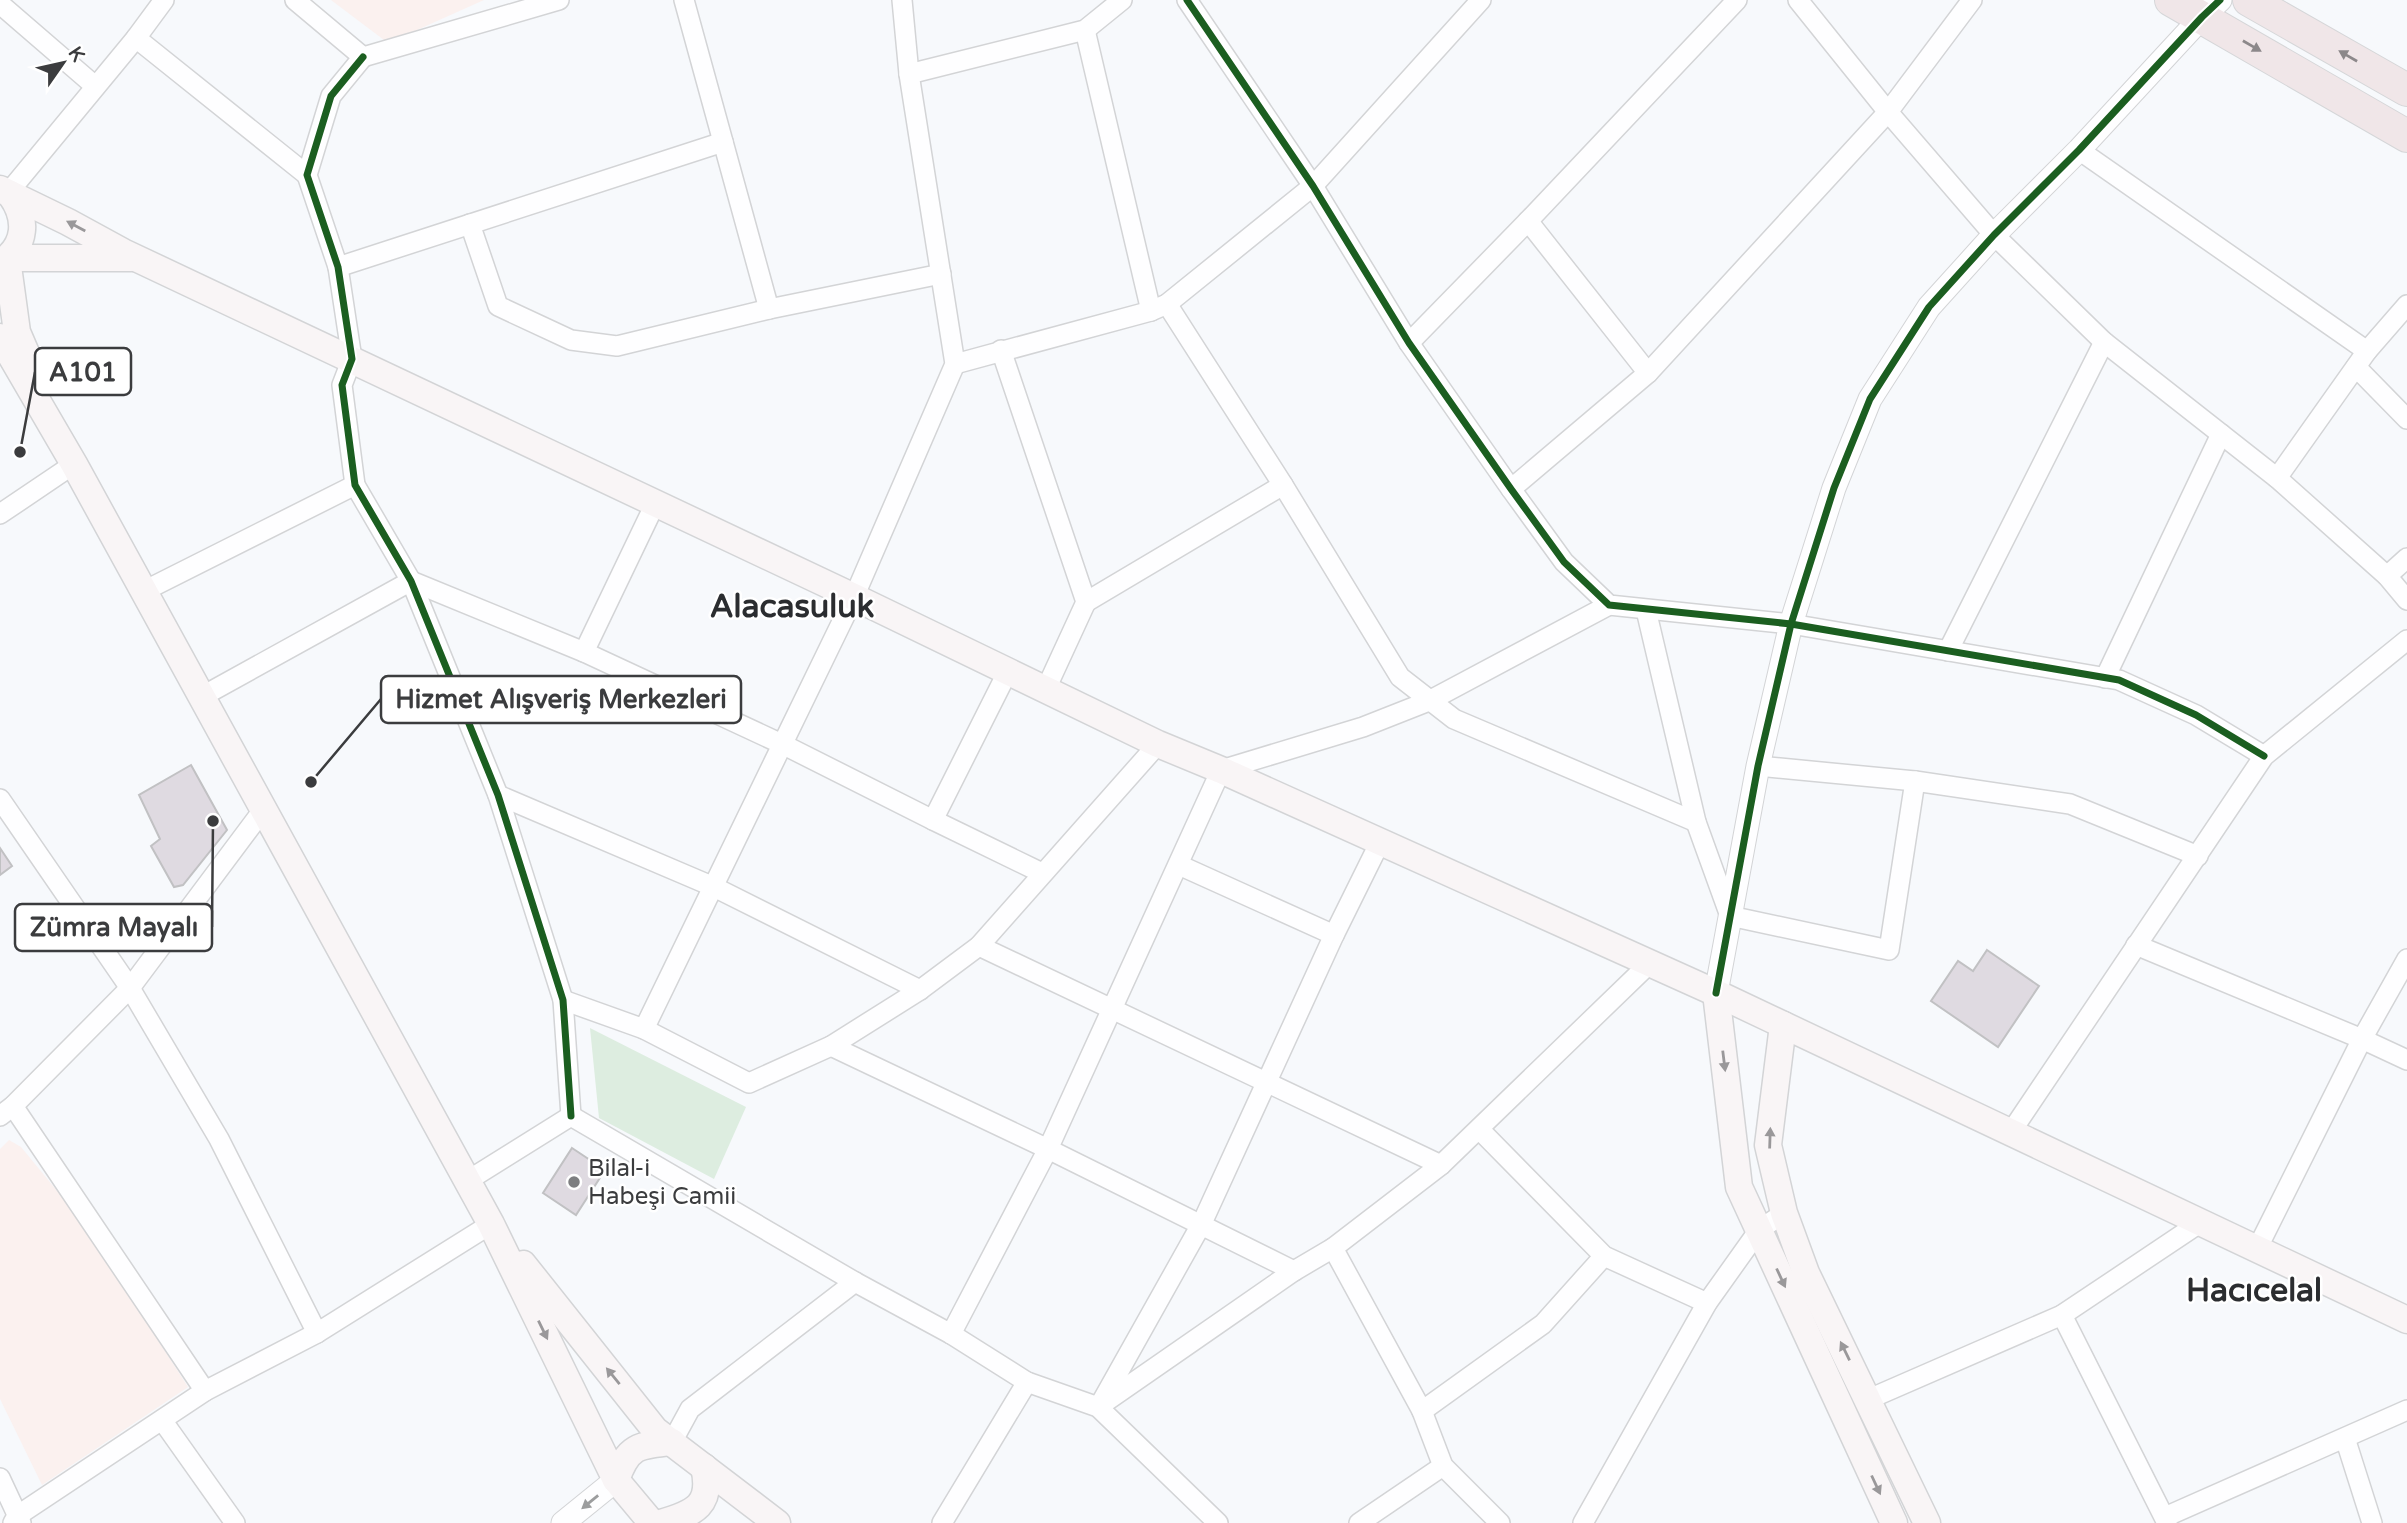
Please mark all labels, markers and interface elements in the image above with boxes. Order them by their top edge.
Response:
north arrow [28,28,98,98]
one-way arrow [2242,40,2262,52]
text: K [64,43,89,66]
one-way arrow [2338,50,2357,62]
one-way arrow [67,220,86,232]
callout: A101 [35,348,131,395]
text: A101 [49,357,117,388]
district label: Alacasuluk [710,588,874,626]
callout: Hizmet Alışveriş Merkezleri [381,676,741,723]
text: Hizmet Alışveriş Merkezleri [395,684,727,715]
callout: Zümra Mayalı [15,904,212,951]
text: Zümra Mayalı [30,912,198,943]
one-way arrow [1719,1050,1730,1072]
one-way arrow [1764,1127,1776,1149]
place label: Bilal-i Habeşi Camii [588,1154,736,1211]
marker: Bilal-i Habeşi Camii [566,1174,582,1190]
one-way arrow [1776,1268,1787,1289]
district label: Hacıcelal [2186,1272,2322,1310]
one-way arrow [537,1320,549,1340]
one-way arrow [1839,1341,1851,1361]
one-way arrow [606,1368,621,1385]
one-way arrow [1870,1475,1882,1495]
one-way arrow [581,1494,599,1509]

